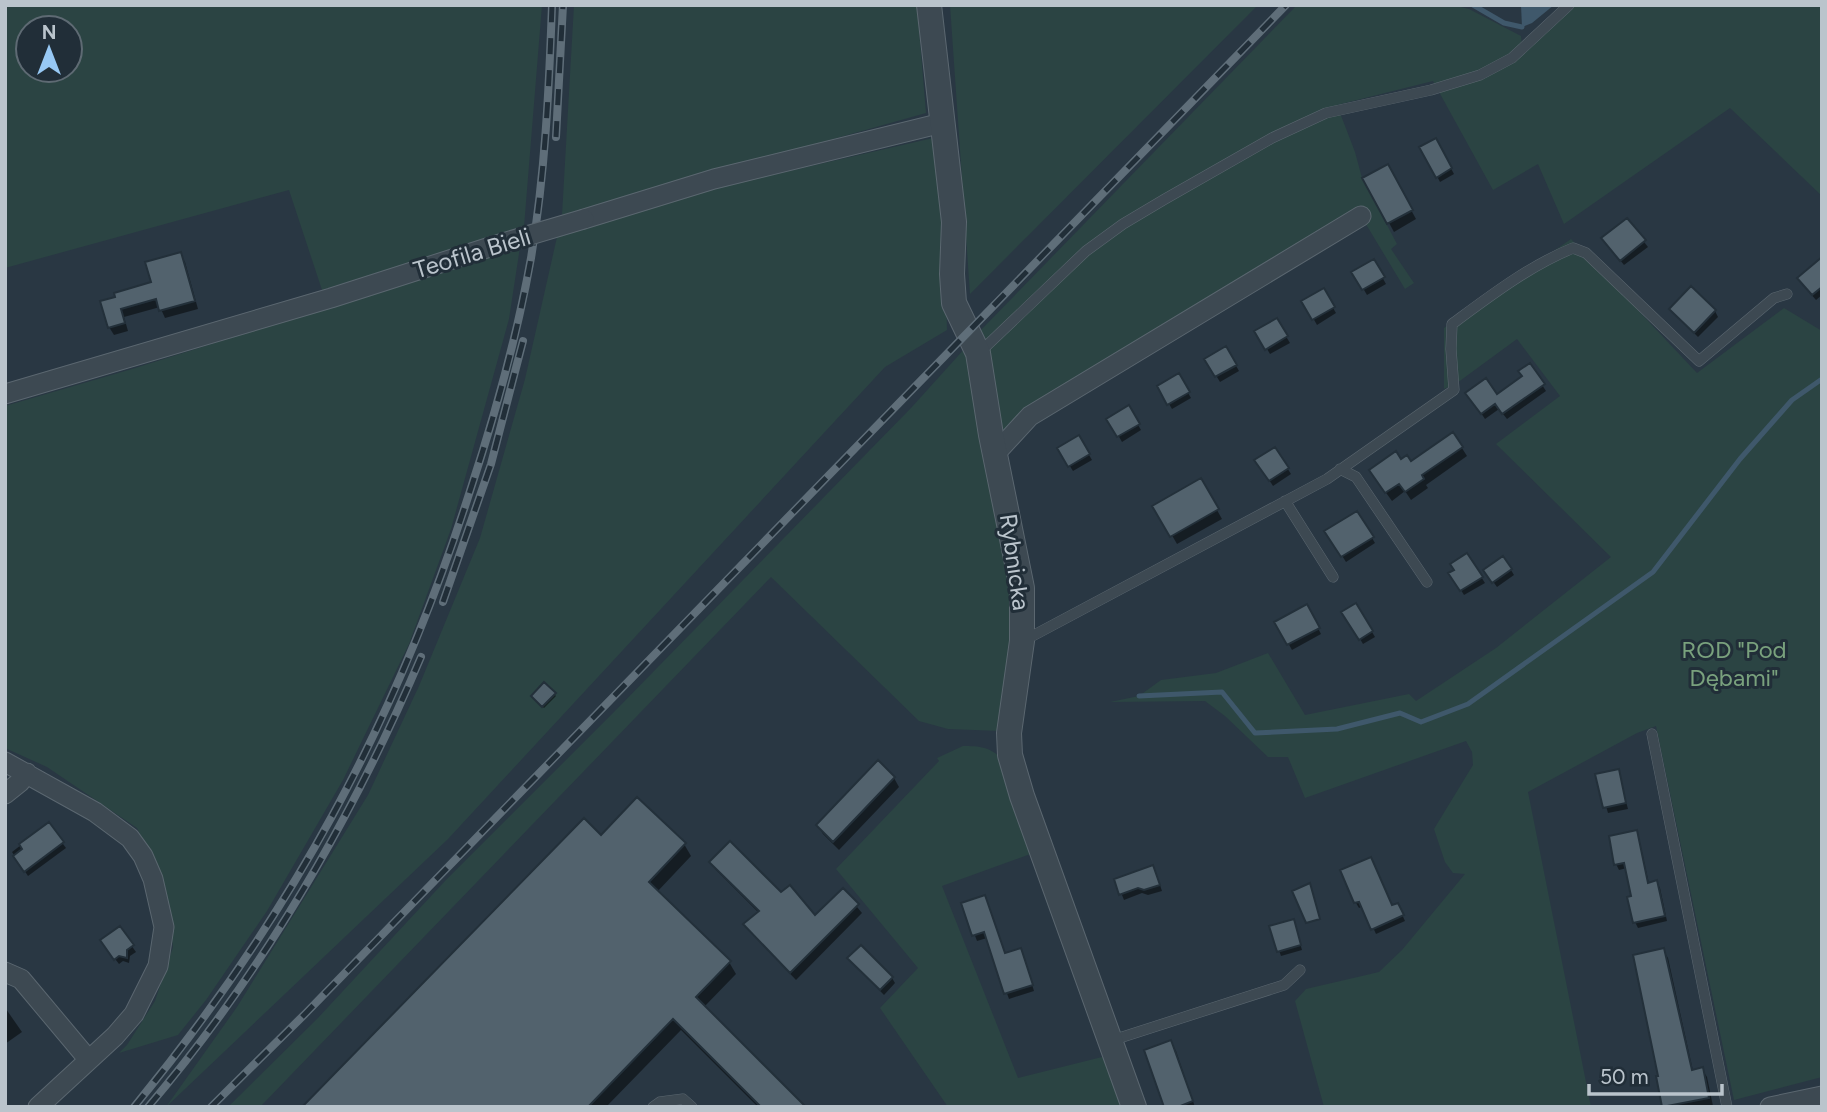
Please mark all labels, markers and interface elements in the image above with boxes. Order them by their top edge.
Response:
north arrow [14,14,84,84]
text: N [42,21,56,44]
street label: Teofila Bieli [410,221,534,285]
street label: Rybnicka [994,512,1036,612]
park label: ROD "Pod Dębami" [1681,635,1787,692]
scale bar [1589,1052,1722,1096]
text: 50 m [1600,1064,1649,1089]

